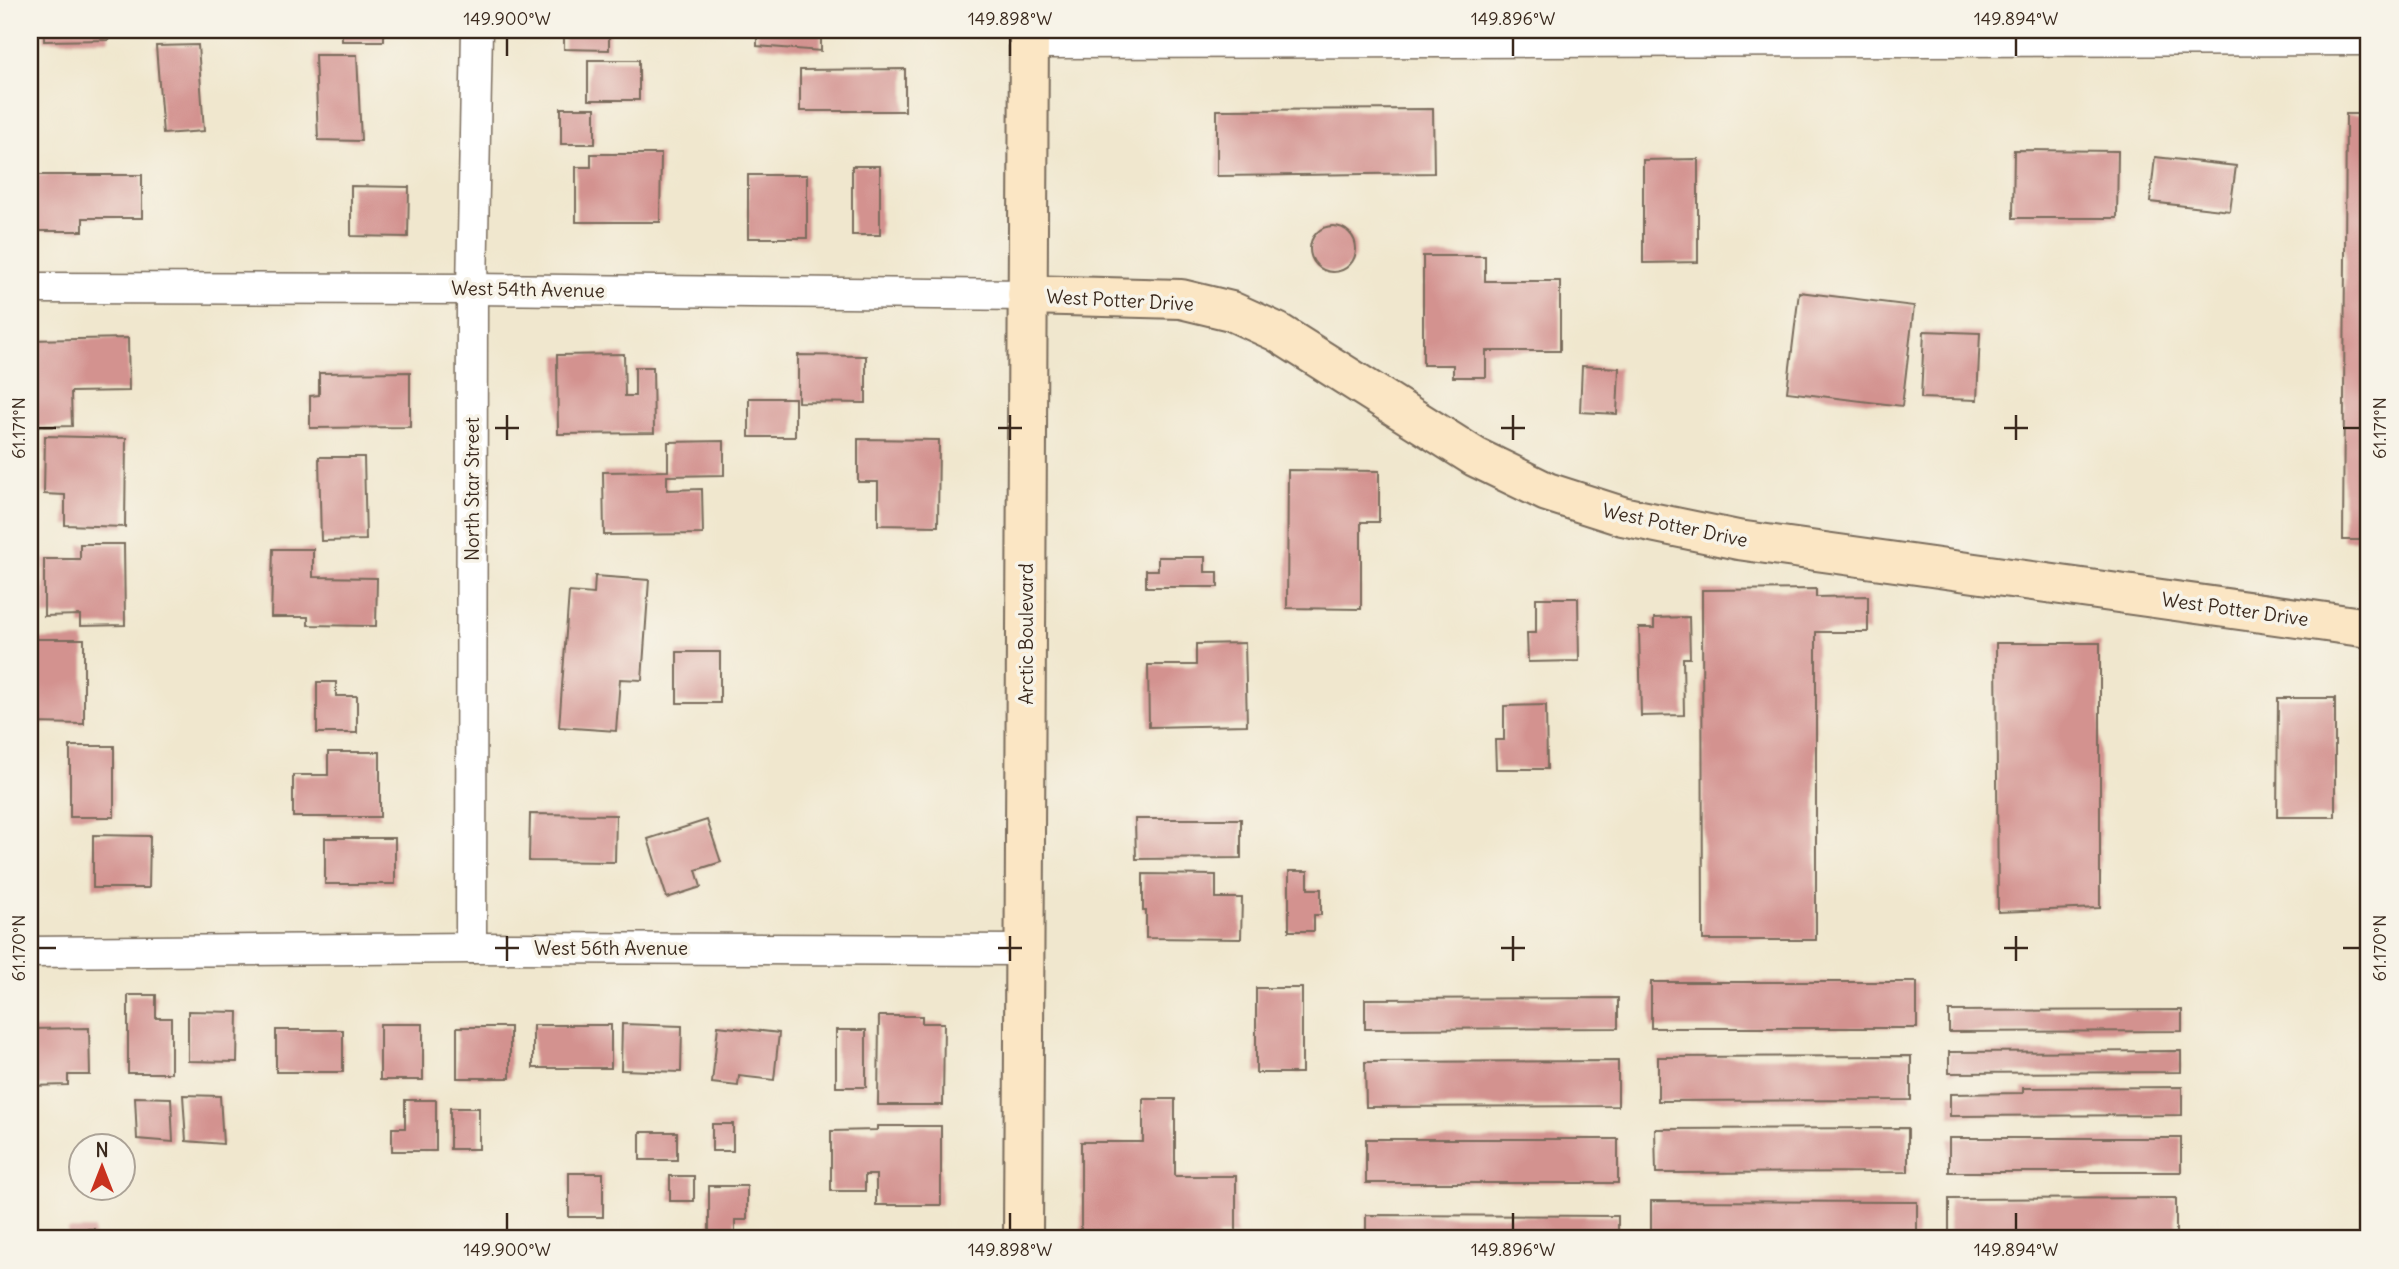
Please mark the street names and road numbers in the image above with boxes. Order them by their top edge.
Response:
street label: West 54th Avenue [451,276,605,302]
street label: West Potter Drive [1045,284,1195,316]
street label: North Star Street [460,417,484,561]
street label: West Potter Drive [1600,498,1750,552]
street label: Arctic Boulevard [1014,563,1038,705]
street label: West Potter Drive [2160,587,2310,631]
street label: West 56th Avenue [534,936,688,960]

